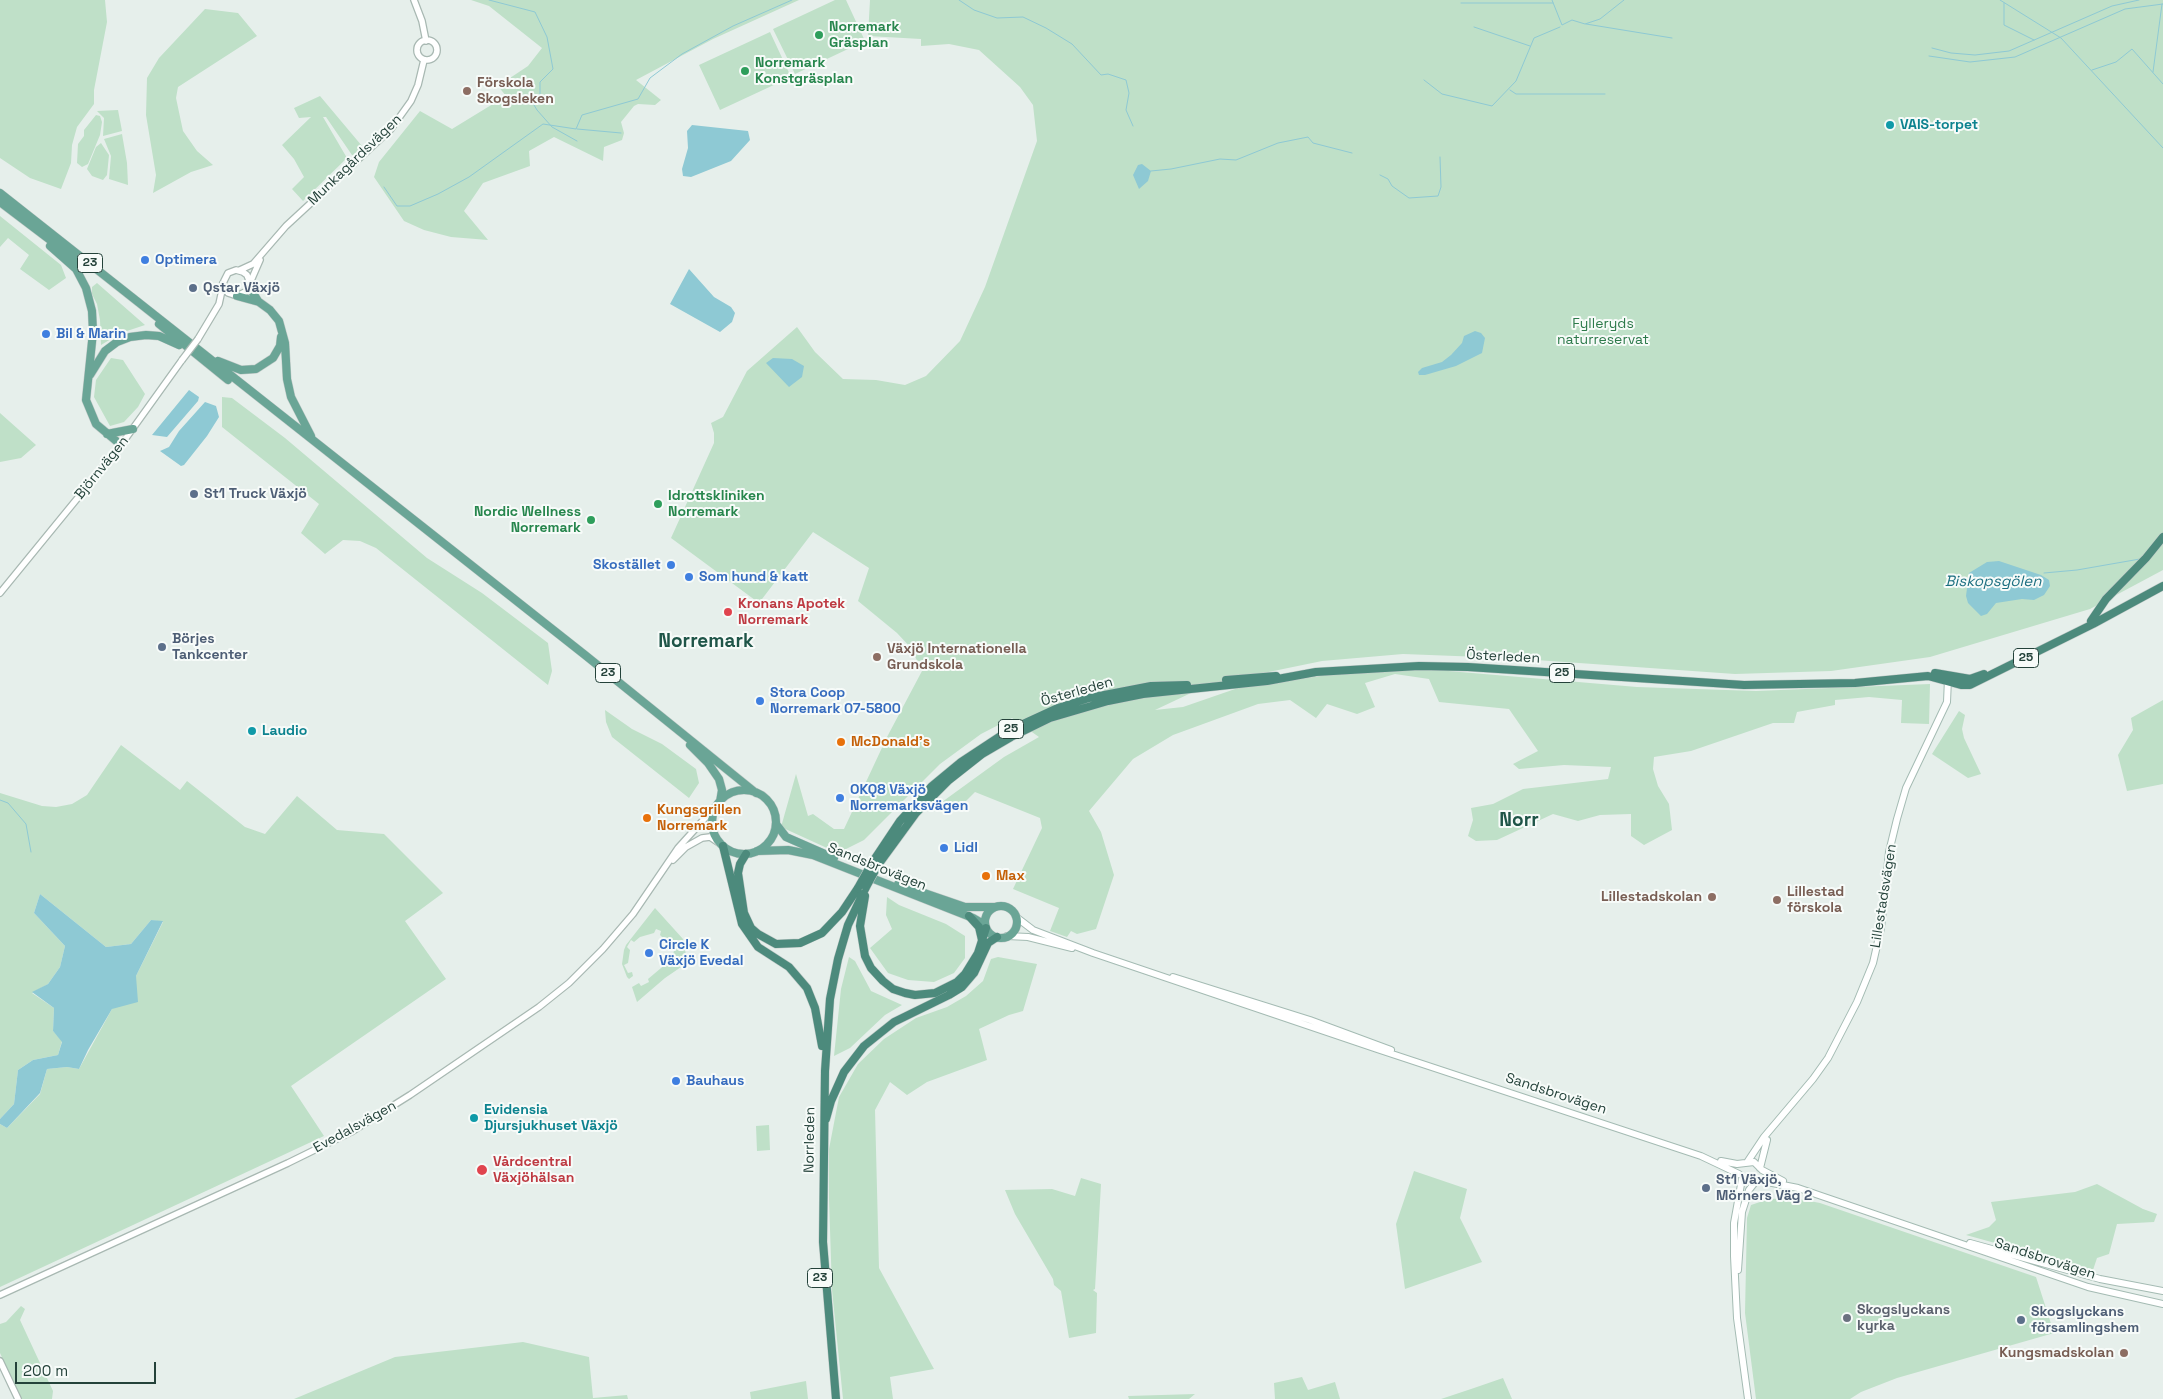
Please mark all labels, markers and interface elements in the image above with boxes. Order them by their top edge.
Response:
place label: Norremark Gräsplan [829,19,899,52]
marker: Norremark Gräsplan [813,29,825,41]
place label: Norremark Konstgräsplan [755,55,853,88]
marker: Norremark Konstgräsplan [739,65,751,77]
place label: Förskola Skogsleken [477,75,554,108]
marker: Förskola Skogsleken [461,85,473,97]
street label: Munkagårdsvägen [305,111,405,209]
place label: VAIS-torpet [1900,117,1978,133]
marker: VAIS-torpet [1884,119,1896,131]
place label: Optimera [155,252,217,268]
road number: 23 [78,254,102,272]
marker: Optimera [139,254,151,266]
place label: Qstar Växjö [203,280,280,296]
marker: Qstar Växjö [187,282,199,294]
park label: Fylleryds naturreservat [1557,316,1649,348]
place label: Bil & Marin [56,326,126,342]
marker: Bil & Marin [40,328,52,340]
street label: Björnvägen [72,433,132,503]
place label: St1 Truck Växjö [204,486,307,502]
marker: St1 Truck Växjö [188,488,200,500]
place label: Idrottskliniken Norremark [668,488,765,520]
marker: Idrottskliniken Norremark [652,498,664,510]
place label: Nordic Wellness Norremark [474,504,581,536]
marker: Nordic Wellness Norremark [585,514,597,526]
place label: Skostället [593,557,661,573]
marker: Skostället [665,559,677,571]
place label: Som hund & katt [699,569,808,585]
marker: Som hund & katt [683,571,695,583]
water label: Biskopsgölen [1945,573,2041,591]
place label: Kronans Apotek Norremark [738,596,845,628]
marker: Kronans Apotek Norremark [722,606,734,618]
place label: Börjes Tankcenter [172,631,248,664]
district label: Norremark [658,631,754,653]
marker: Börjes Tankcenter [156,641,168,653]
place label: Växjö Internationella Grundskola [887,641,1026,674]
street label: Österleden [1466,647,1540,667]
road number: 25 [2014,648,2038,668]
marker: Växjö Internationella Grundskola [871,651,883,663]
road number: 23 [596,664,620,682]
road number: 25 [1550,664,1574,682]
street label: Österleden [1039,674,1115,710]
place label: Stora Coop Norremark 07-5800 [770,685,901,718]
marker: Stora Coop Norremark 07-5800 [754,695,766,707]
road number: 25 [998,720,1024,739]
place label: Laudio [262,723,307,739]
marker: Laudio [246,725,258,737]
place label: McDonald's [851,734,930,750]
marker: McDonald's [835,736,847,748]
place label: OKQ8 Växjö Norremarksvägen [850,782,968,814]
marker: OKQ8 Växjö Norremarksvägen [834,792,846,804]
place label: Kungsgrillen Norremark [657,802,741,834]
district label: Norr [1499,810,1539,832]
marker: Kungsgrillen Norremark [641,812,653,824]
street label: Sandsbrovägen [825,840,929,894]
place label: Lidl [954,840,978,856]
marker: Lidl [938,842,950,854]
street label: Lillestadsvägen [1867,843,1901,949]
place label: Max [996,868,1025,884]
marker: Max [980,870,992,882]
place label: Lillestad förskola [1787,884,1844,916]
place label: Lillestadskolan [1601,889,1702,905]
marker: Lillestadskolan [1706,891,1718,903]
marker: Lillestad förskola [1771,894,1783,906]
place label: Circle K Växjö Evedal [659,937,744,970]
marker: Circle K Växjö Evedal [643,947,655,959]
street label: Sandsbrovägen [1503,1070,1609,1118]
place label: Bauhaus [686,1073,744,1089]
marker: Bauhaus [670,1075,682,1087]
street label: Evedalsvägen [311,1097,399,1157]
place label: Evidensia Djursjukhuset Växjö [484,1102,618,1134]
street label: Norrleden [801,1107,819,1173]
marker: Evidensia Djursjukhuset Växjö [468,1112,480,1124]
place label: Vårdcentral Växjöhälsan [493,1154,574,1186]
marker: Vårdcentral Växjöhälsan [475,1163,489,1177]
place label: St1 Växjö, Mörners Väg 2 [1716,1172,1812,1204]
marker: St1 Växjö, Mörners Väg 2 [1700,1182,1712,1194]
street label: Sandsbrovägen [1992,1235,2098,1283]
road number: 23 [808,1268,832,1288]
place label: Skogslyckans kyrka [1857,1302,1950,1334]
place label: Skogslyckans församlingshem [2031,1304,2139,1336]
marker: Skogslyckans kyrka [1841,1312,1853,1324]
marker: Skogslyckans församlingshem [2015,1314,2027,1326]
place label: Kungsmadskolan [1999,1345,2114,1361]
marker: Kungsmadskolan [2118,1347,2130,1359]
scale bar [18,1352,159,1384]
text: 200 m [23,1361,68,1380]

